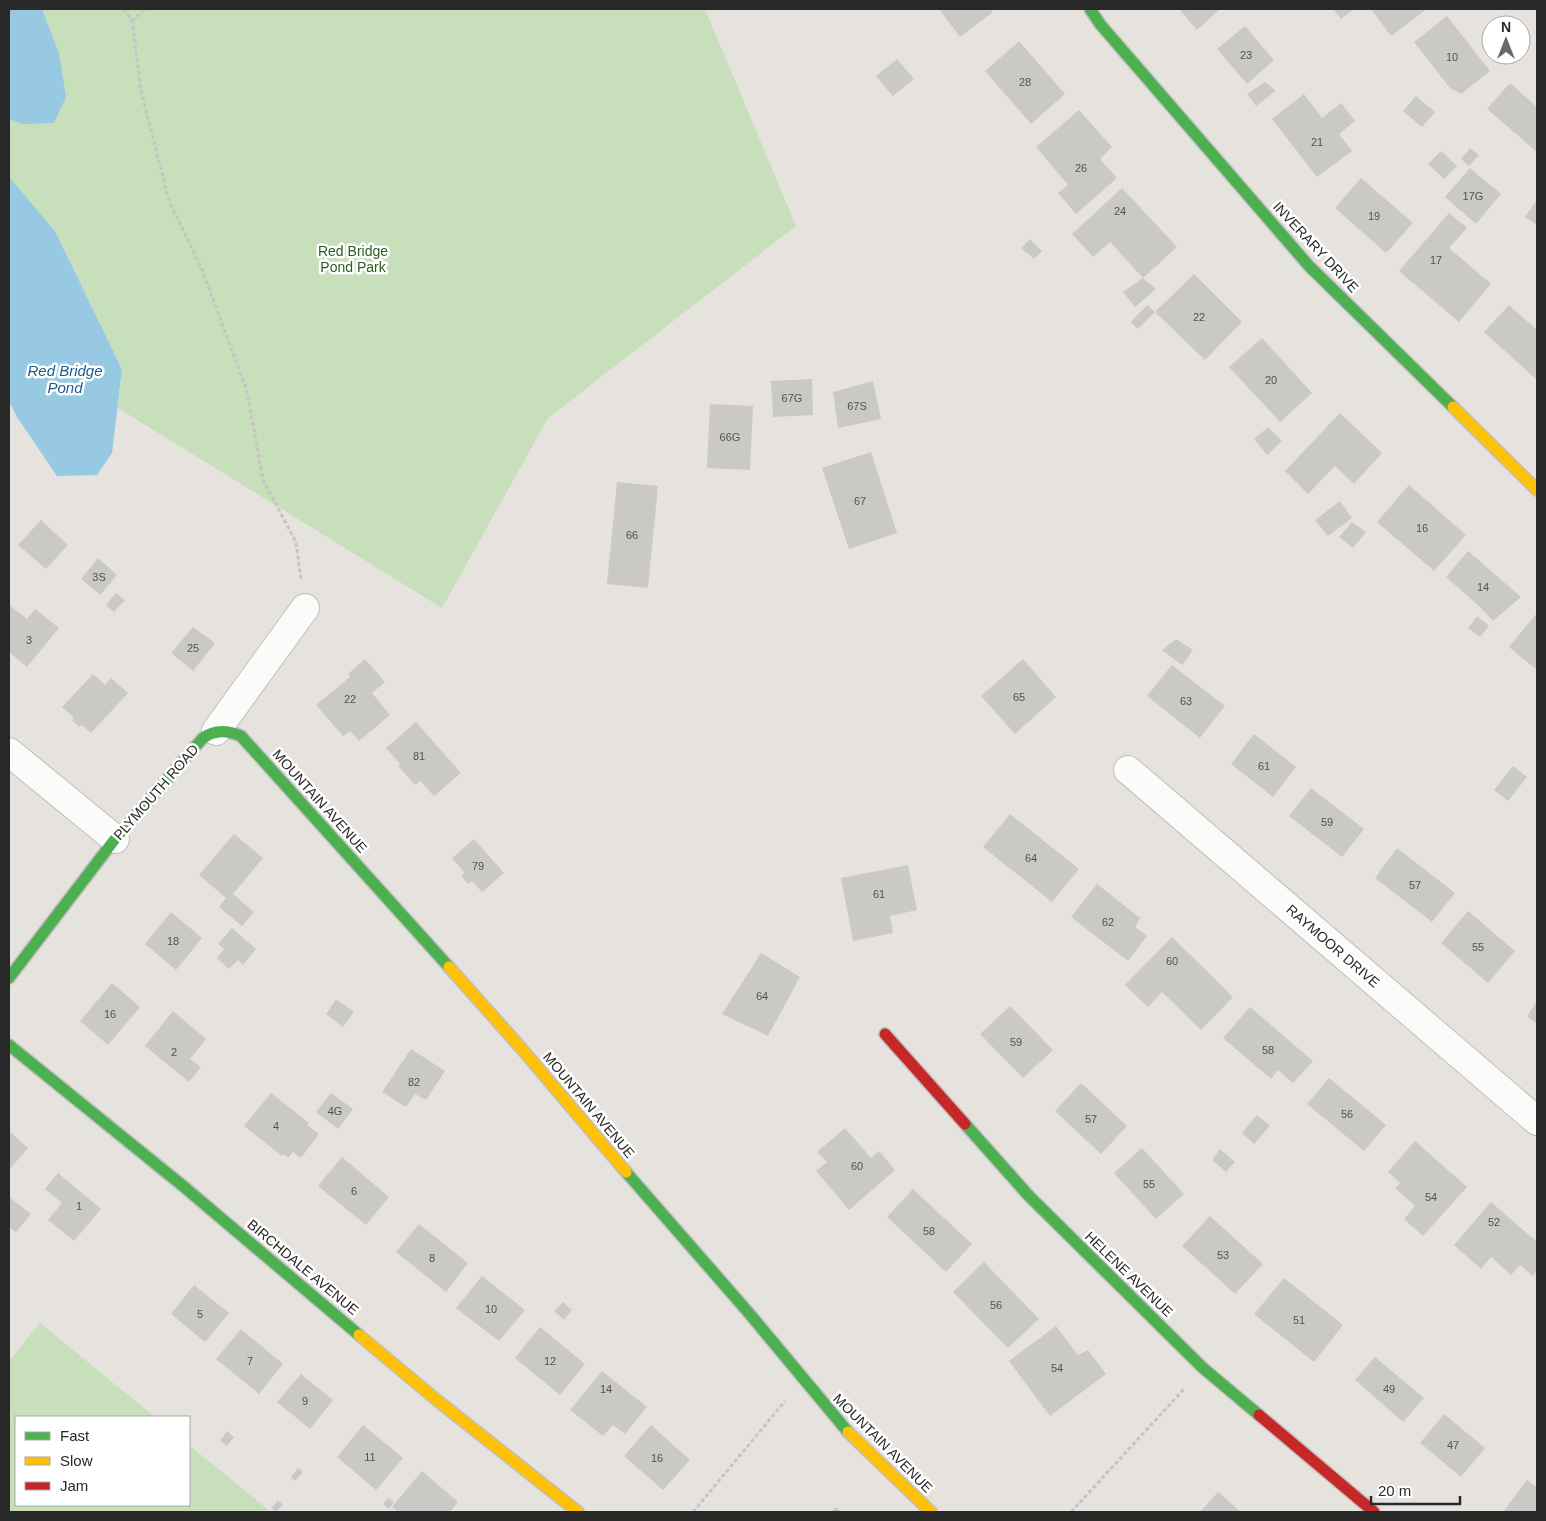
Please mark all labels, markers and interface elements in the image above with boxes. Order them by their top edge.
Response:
north arrow [1481,15,1531,65]
text: N [1501,19,1511,35]
house number: 23 [1240,49,1252,61]
house number: 10 [1446,51,1458,63]
house number: 28 [1019,76,1031,88]
house number: 21 [1311,136,1323,148]
house number: 26 [1075,162,1087,174]
house number: 17G [1463,190,1483,202]
street label: INVERARY DRIVE [1270,198,1362,296]
house number: 24 [1114,205,1126,217]
house number: 19 [1368,210,1380,222]
park label: Red Bridge Pond Park [318,243,388,275]
house number: 17 [1430,254,1442,266]
house number: 22 [1193,311,1205,323]
water label: Red Bridge Pond [27,362,103,396]
house number: 20 [1265,374,1277,386]
house number: 67G [782,392,802,404]
house number: 67S [847,400,867,412]
house number: 66G [720,431,740,443]
house number: 67 [854,495,866,507]
house number: 16 [1416,522,1428,534]
house number: 66 [626,529,638,541]
house number: 3S [92,571,106,583]
house number: 14 [1477,581,1489,593]
house number: 3 [26,634,32,646]
house number: 25 [187,642,199,654]
house number: 65 [1013,691,1025,703]
house number: 22 [344,693,356,705]
house number: 63 [1180,695,1192,707]
street label: PLYMOUTH ROAD [110,741,202,843]
street label: MOUNTAIN AVENUE [269,746,371,856]
house number: 81 [413,750,425,762]
house number: 61 [1258,760,1270,772]
house number: 59 [1321,816,1333,828]
house number: 64 [1025,852,1037,864]
house number: 79 [472,860,484,872]
house number: 57 [1409,879,1421,891]
house number: 61 [873,888,885,900]
street label: RAYMOOR DRIVE [1283,901,1383,991]
house number: 62 [1102,916,1114,928]
house number: 18 [167,935,179,947]
house number: 55 [1472,941,1484,953]
house number: 60 [1166,955,1178,967]
house number: 64 [756,990,768,1002]
house number: 16 [104,1008,116,1020]
house number: 59 [1010,1036,1022,1048]
house number: 58 [1262,1044,1274,1056]
house number: 2 [171,1046,177,1058]
street label: MOUNTAIN AVENUE [540,1049,638,1161]
house number: 82 [408,1076,420,1088]
house number: 4G [328,1105,342,1117]
house number: 56 [1341,1108,1353,1120]
house number: 57 [1085,1113,1097,1125]
house number: 4 [273,1120,279,1132]
house number: 60 [851,1160,863,1172]
house number: 55 [1143,1178,1155,1190]
house number: 6 [351,1185,357,1197]
house number: 54 [1425,1191,1437,1203]
house number: 1 [76,1200,82,1212]
street label: BIRCHDALE AVENUE [244,1216,362,1318]
house number: 52 [1488,1216,1500,1228]
house number: 58 [923,1225,935,1237]
street label: HELENE AVENUE [1082,1228,1176,1320]
house number: 53 [1217,1249,1229,1261]
house number: 8 [429,1252,435,1264]
house number: 56 [990,1299,1002,1311]
house number: 10 [485,1303,497,1315]
house number: 5 [197,1308,203,1320]
house number: 51 [1293,1314,1305,1326]
house number: 7 [247,1355,253,1367]
house number: 12 [544,1355,556,1367]
house number: 54 [1051,1362,1063,1374]
house number: 14 [600,1383,612,1395]
house number: 49 [1383,1383,1395,1395]
street label: MOUNTAIN AVENUE [830,1390,936,1496]
house number: 9 [302,1395,308,1407]
legend [15,1416,190,1506]
text: Fast [60,1427,90,1444]
house number: 47 [1447,1439,1459,1451]
house number: 11 [364,1451,376,1463]
text: Slow [60,1452,93,1469]
house number: 16 [651,1452,663,1464]
scale bar [1371,1474,1460,1506]
text: Jam [60,1477,88,1494]
text: 20 m [1378,1482,1411,1499]

